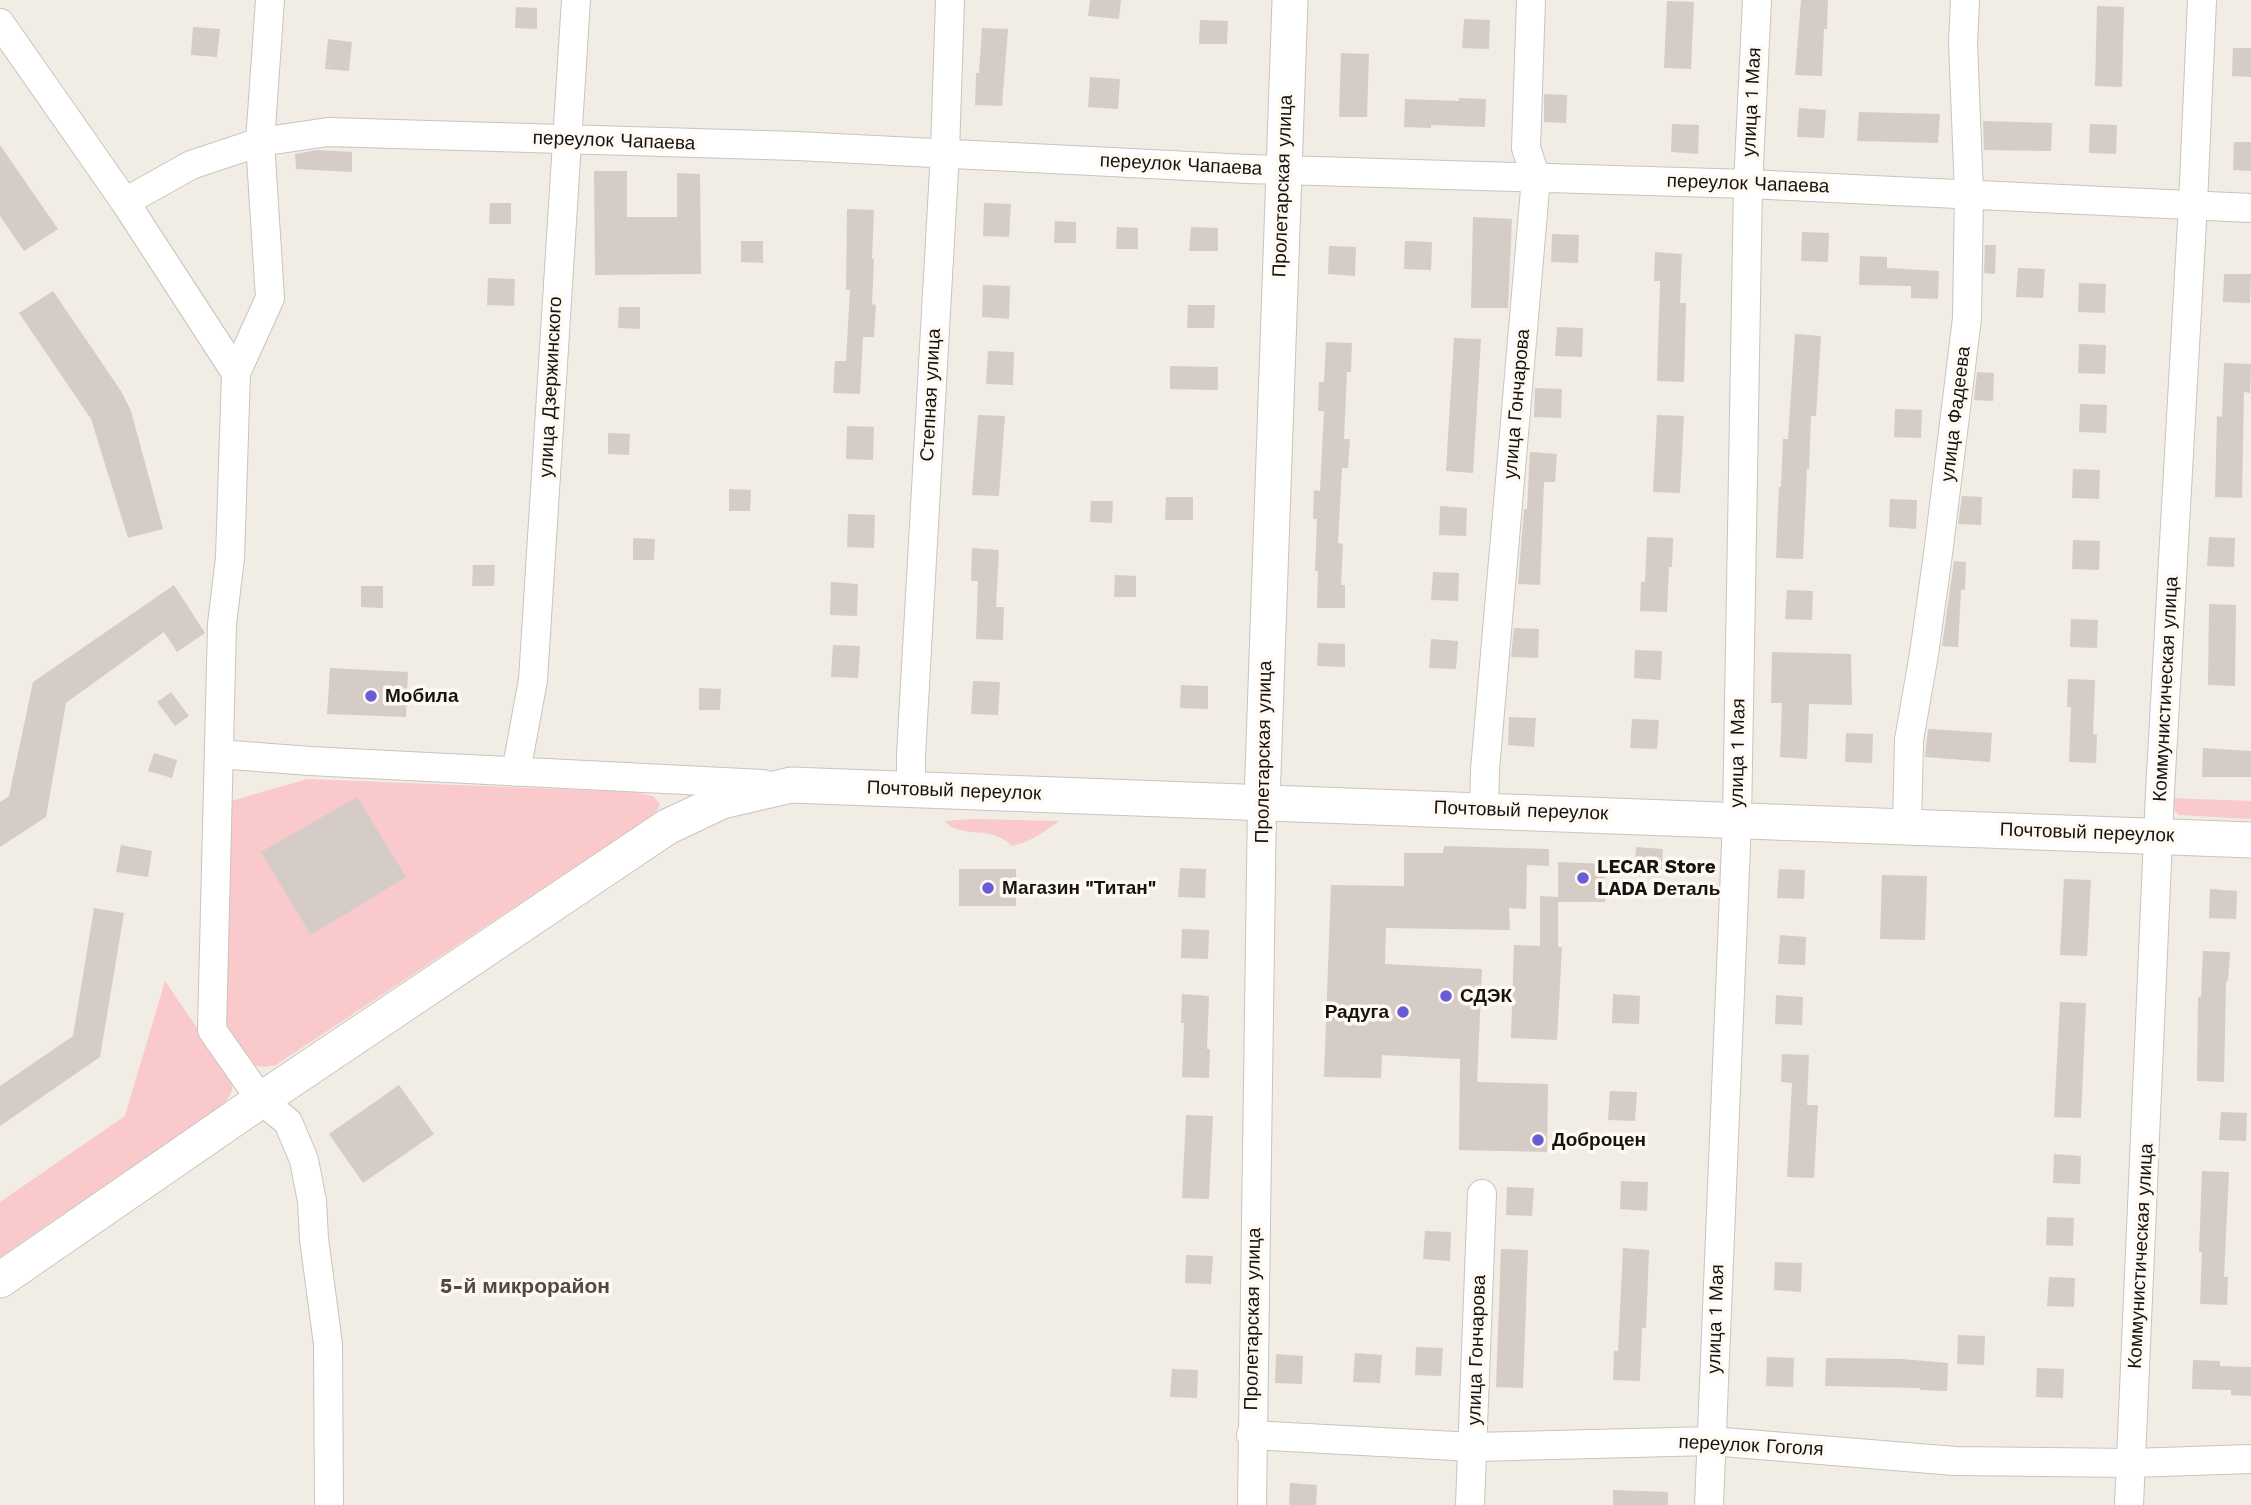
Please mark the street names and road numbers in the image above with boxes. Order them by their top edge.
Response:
street label: улица 1 Мая [1738,47,1766,157]
street label: Пролетарская улица [1268,94,1298,278]
street label: переулок Чапаева [532,127,696,155]
street label: переулок Чапаева [1099,149,1263,181]
street label: переулок Чапаева [1666,170,1830,198]
street label: улица Дзержинского [535,296,567,478]
street label: Степная улица [916,328,946,462]
street label: улица Гончарова [1499,328,1535,480]
street label: улица Фадеева [1936,345,1976,483]
street label: Коммунистическая улица [2149,576,2183,802]
street label: Пролетарская улица [1251,660,1277,844]
street label: улица 1 Мая [1726,698,1750,808]
street label: Почтовый переулок [866,777,1042,805]
street label: Почтовый переулок [1433,797,1609,825]
street label: Почтовый переулок [1999,819,2175,847]
street label: Коммунистическая улица [2124,1143,2158,1369]
street label: Пролетарская улица [1240,1227,1266,1411]
street label: улица 1 Мая [1703,1264,1729,1374]
street label: улица Гончарова [1463,1274,1491,1426]
street label: переулок Гоголя [1678,1431,1824,1461]

